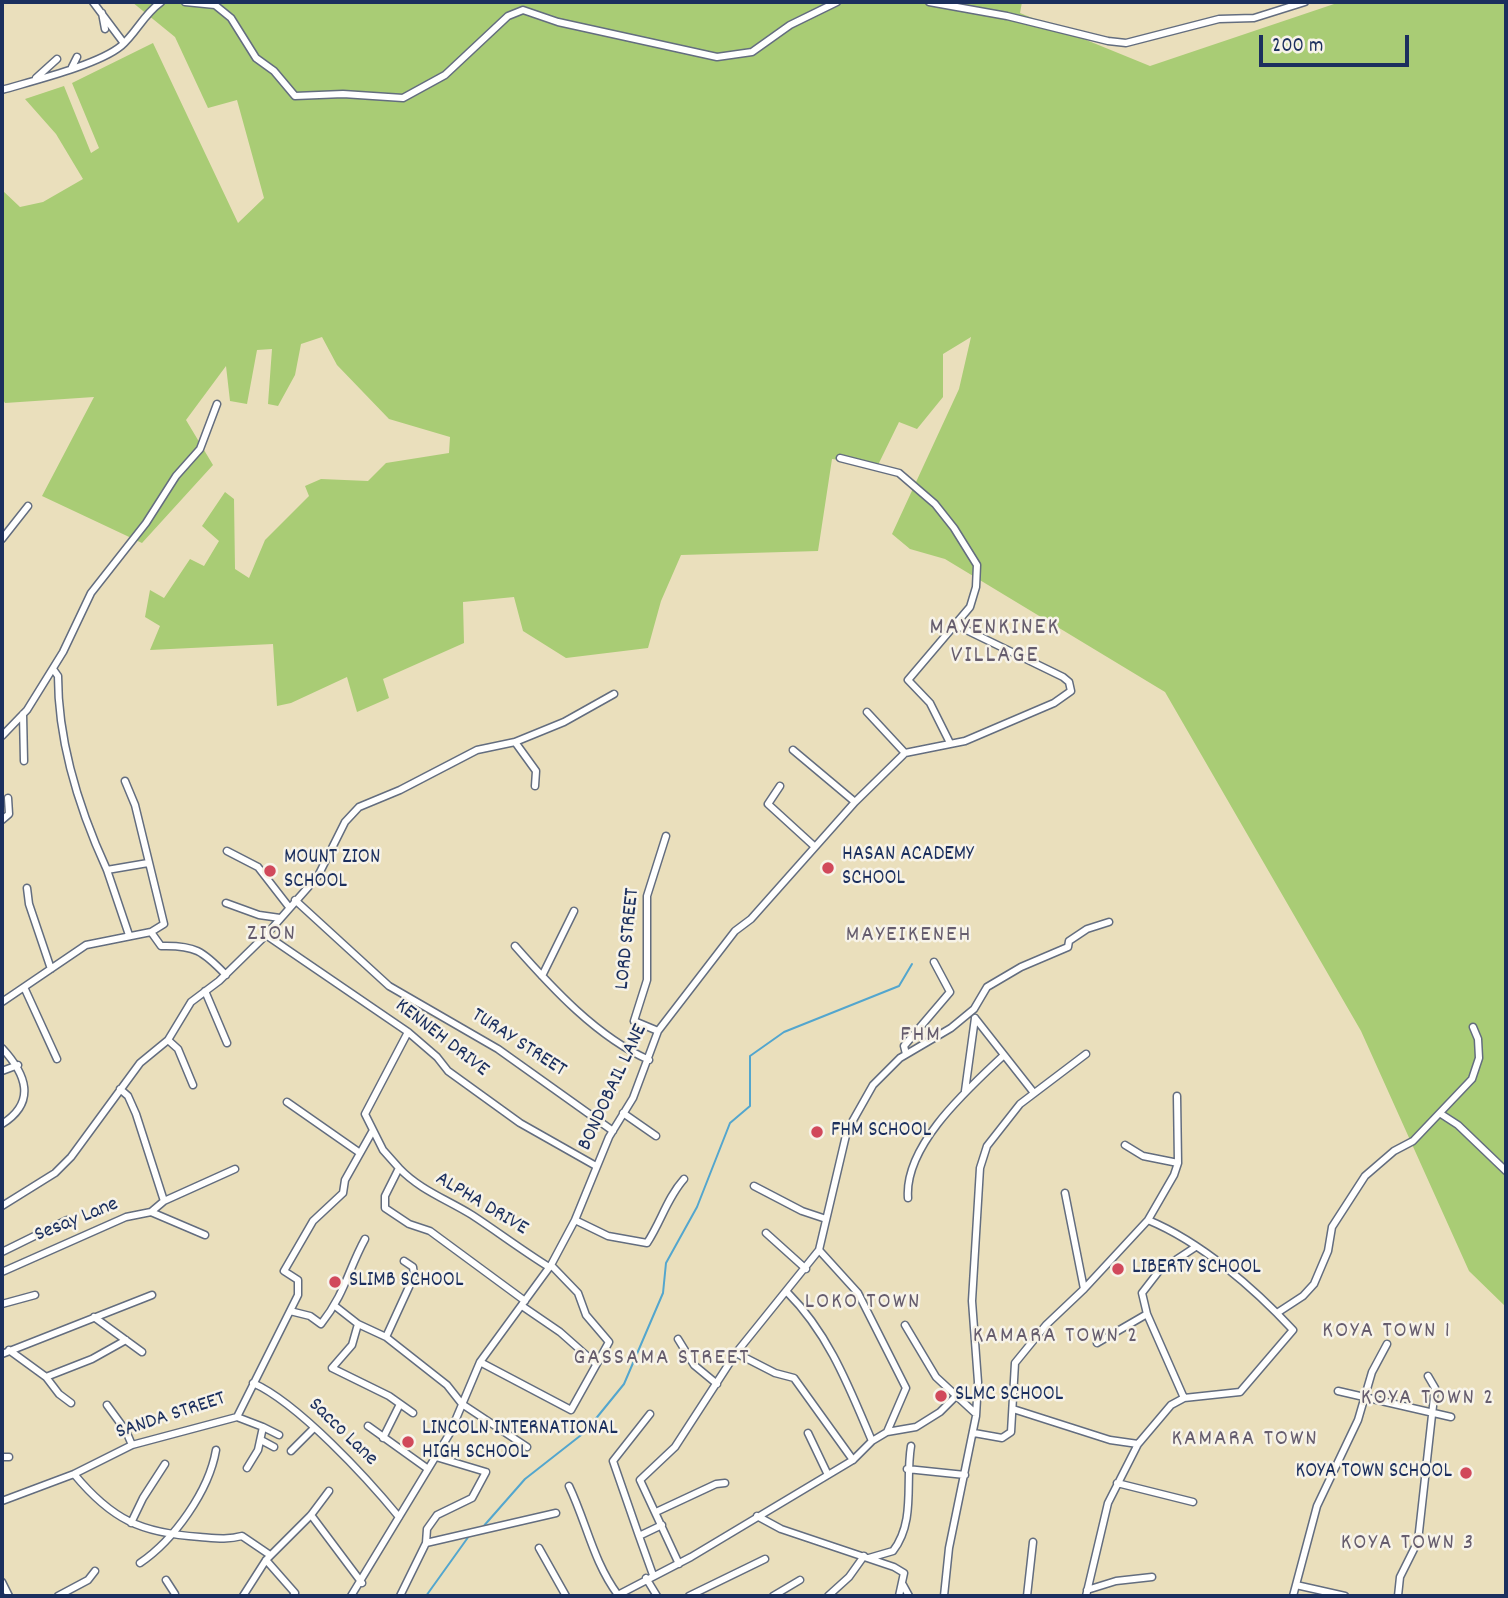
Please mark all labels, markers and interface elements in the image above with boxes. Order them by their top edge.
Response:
scale bar [1263,21,1414,65]
text: 200 m [1272,32,1323,62]
district label: MAYENKINEK VILLAGE [931,616,1059,672]
place label: HASAN ACADEMY SCHOOL [842,843,974,893]
place label: MOUNT ZION SCHOOL [284,846,380,896]
marker: HASAN ACADEMY SCHOOL [820,860,836,876]
marker: MOUNT ZION SCHOOL [262,863,278,879]
street label: LORD STREET [611,887,647,991]
district label: ZION [248,922,296,950]
district label: MAYEIKENEH [847,923,971,951]
street label: KENNEH DRIVE [389,995,493,1083]
street label: TURAY STREET [466,1004,570,1084]
street label: BONDOBAIL LANE [574,1021,654,1155]
district label: FHM [901,1023,941,1051]
place label: FHM SCHOOL [831,1119,931,1145]
marker: FHM SCHOOL [809,1124,825,1140]
street label: ALPHA DRIVE [430,1167,532,1243]
street label: Sesay Lane [32,1193,122,1249]
place label: LIBERTY SCHOOL [1132,1256,1261,1282]
marker: LIBERTY SCHOOL [1110,1261,1126,1277]
place label: SLIMB SCHOOL [349,1269,464,1295]
marker: SLIMB SCHOOL [327,1274,343,1290]
district label: LOKO TOWN [806,1290,920,1318]
district label: KOYA TOWN 1 [1324,1319,1450,1347]
district label: KAMARA TOWN 2 [974,1324,1138,1352]
district label: GASSAMA STREET [575,1346,749,1374]
place label: SLMC SCHOOL [955,1383,1063,1409]
district label: KOYA TOWN 2 [1362,1386,1494,1414]
street label: SANDA STREET [113,1387,229,1447]
marker: SLMC SCHOOL [933,1388,949,1404]
street label: Sacco Lane [302,1394,382,1472]
place label: LINCOLN INTERNATIONAL HIGH SCHOOL [422,1417,618,1467]
district label: KAMARA TOWN [1173,1427,1317,1455]
marker: LINCOLN INTERNATIONAL HIGH SCHOOL [400,1434,416,1450]
place label: KOYA TOWN SCHOOL [1296,1460,1452,1486]
marker: KOYA TOWN SCHOOL [1458,1465,1474,1481]
district label: KOYA TOWN 3 [1342,1531,1474,1559]

